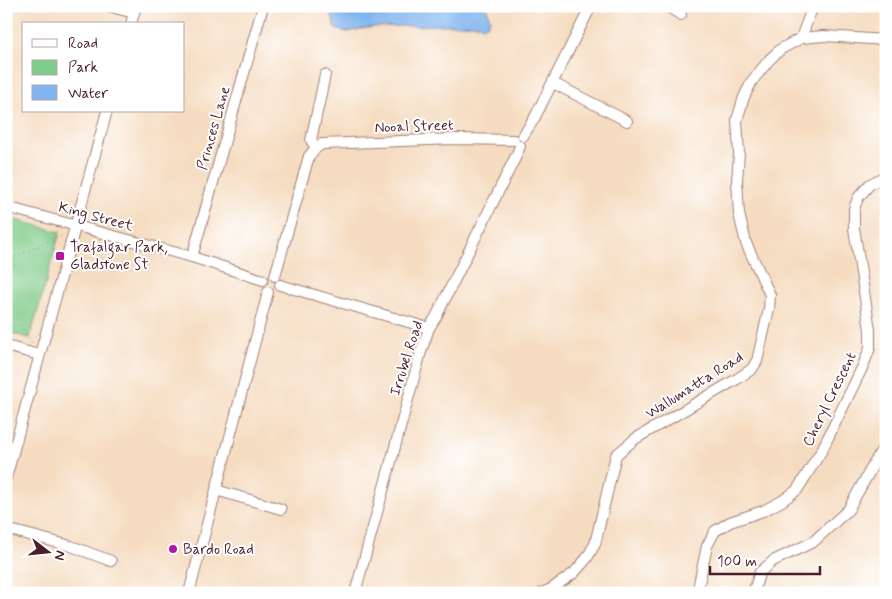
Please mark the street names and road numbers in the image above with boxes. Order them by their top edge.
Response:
street label: Princes Lane [192,84,235,173]
street label: Nooal Street [374,116,454,138]
street label: King Street [56,197,136,238]
street label: Irrubel Road [385,318,428,398]
street label: Wallumatta Road [642,348,747,424]
street label: Cheryl Crescent [798,348,862,450]

